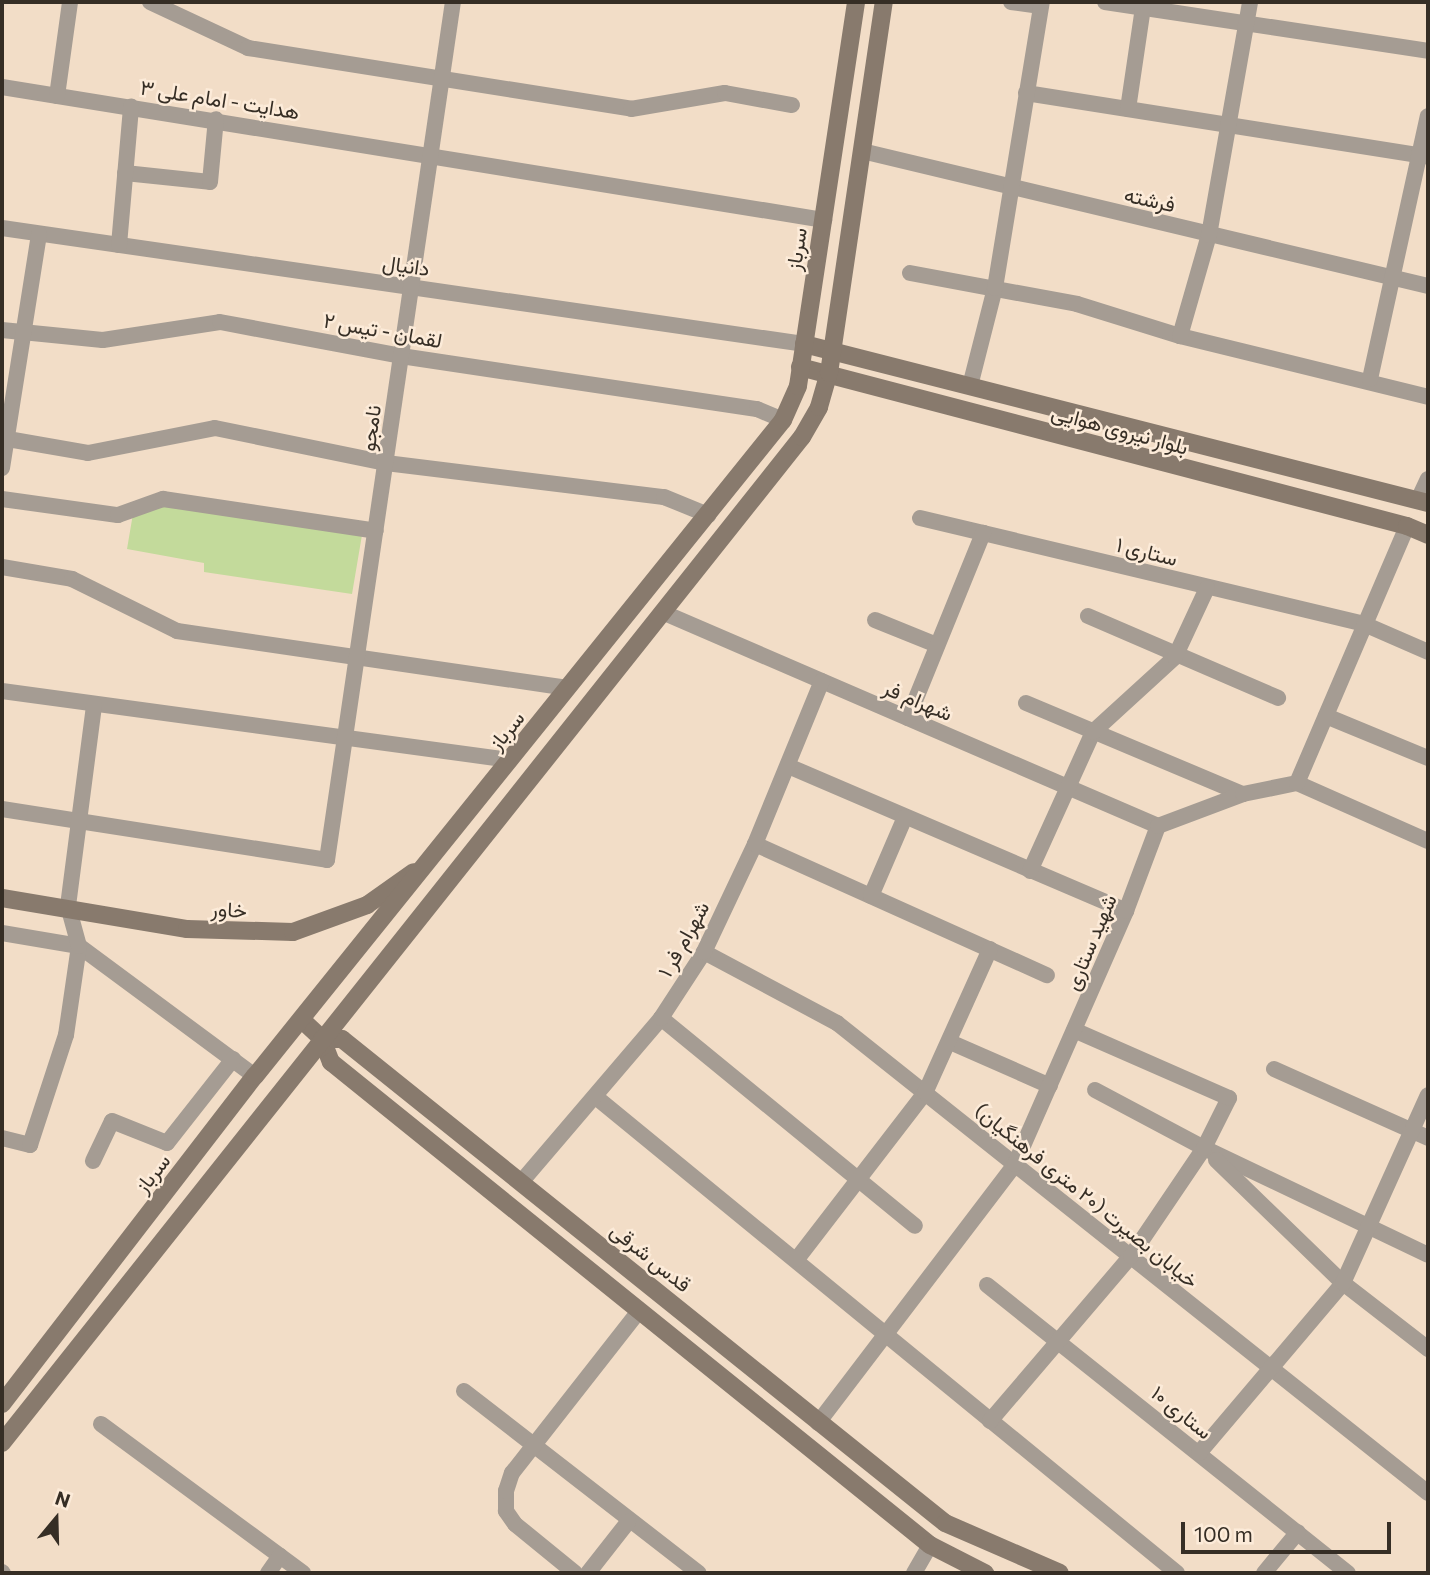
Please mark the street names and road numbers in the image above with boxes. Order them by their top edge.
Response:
street label: هدایت - امام علی ۳ [139,74,301,124]
street label: فرشته [1122,181,1178,217]
street label: سرباز [780,226,812,272]
street label: دانیال [381,249,431,281]
street label: لقمان - تیس ۲ [322,307,444,353]
street label: بلوار نیروی هوایی [1049,399,1191,459]
street label: نامجو [354,403,386,453]
street label: ستاری ۱ [1114,531,1180,571]
street label: شهرام فر [880,674,956,726]
street label: سرباز [483,705,529,755]
street label: شهید ستاری [1058,890,1122,994]
street label: خاور [210,895,248,923]
street label: شهرام فر ۱ [652,897,714,981]
street label: خیابان بصیرت (۲۰ متری فرهنگیان) [970,1097,1204,1293]
street label: سرباز [129,1148,175,1198]
street label: قدس شرقی [606,1217,696,1297]
street label: ستاری ۱۰ [1146,1380,1218,1444]

